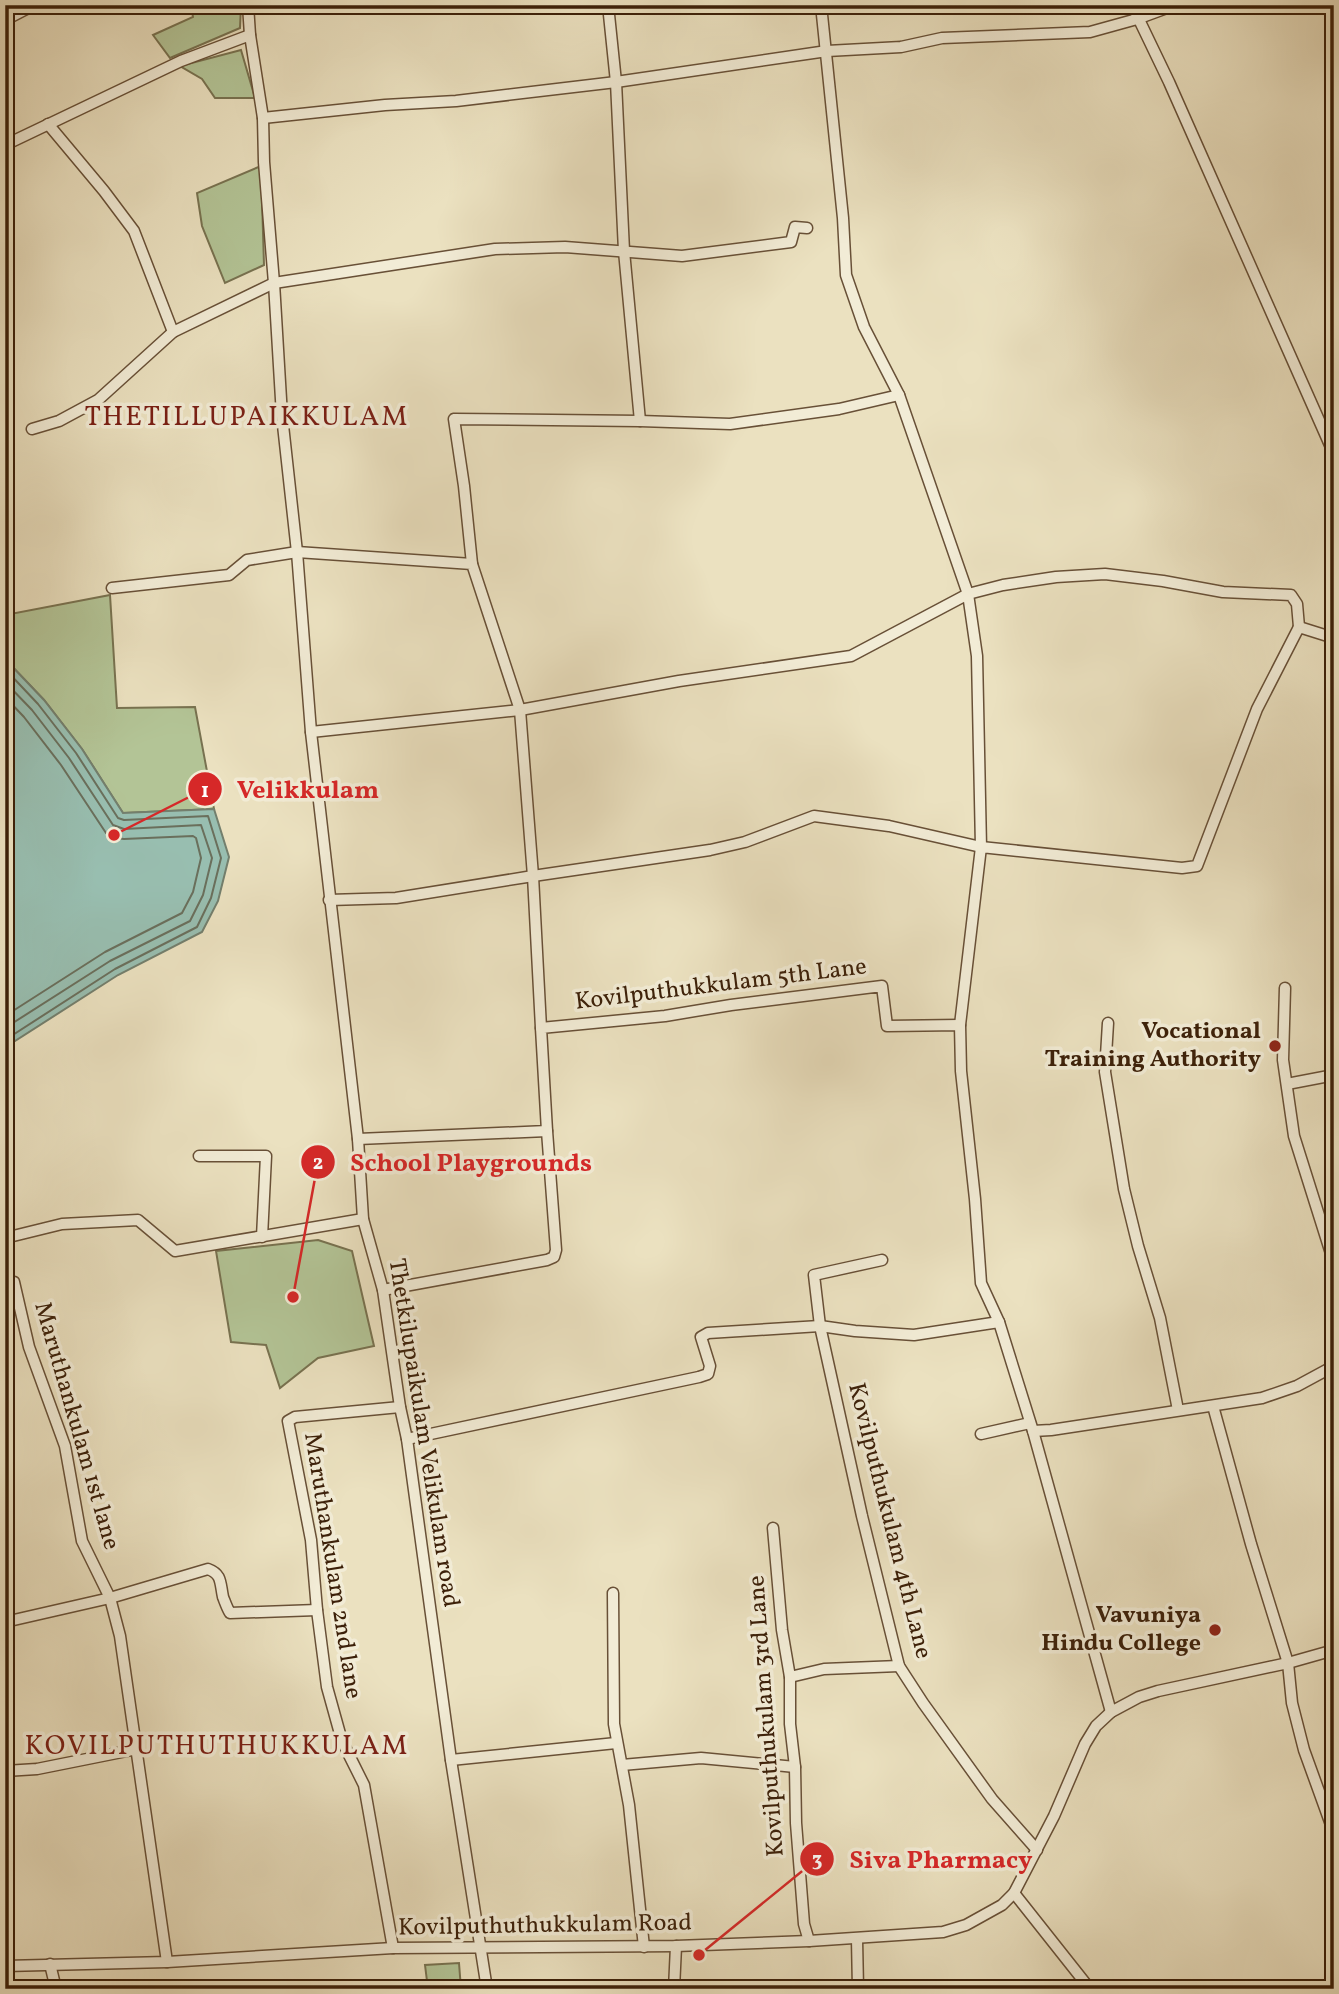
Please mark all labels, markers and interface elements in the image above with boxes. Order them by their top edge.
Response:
district label: THETILLUPAIKKULAM [85,398,409,437]
callout: Velikkulam [187,766,393,813]
text: Velikkulam [237,773,379,809]
text: 1 [201,777,209,806]
street label: Kovilputhukkulam 5th Lane [573,950,869,1020]
place label: Vocational Training Authority [1045,1015,1262,1077]
marker: Vocational Training Authority [1267,1038,1283,1054]
callout: School Playgrounds [301,1138,606,1185]
text: School Playgrounds [350,1146,592,1182]
text: 2 [313,1149,323,1178]
street label: Thetkilupaikulam Velikulam road [379,1256,467,1610]
street label: Maruthankulam 1st lane [24,1298,128,1554]
street label: Kovilputhukulam 4th Lane [838,1379,940,1663]
street label: Maruthankulam 2nd lane [294,1430,370,1702]
street label: Kovilputhukulam 3rd Lane [740,1574,794,1858]
place label: Vavuniya Hindu College [1041,1599,1201,1661]
marker: Vavuniya Hindu College [1207,1622,1223,1638]
district label: KOVILPUTHUTHUKKULAM [25,1727,409,1766]
callout: Siva Pharmacy [800,1836,1046,1883]
text: Siva Pharmacy [849,1843,1033,1879]
text: 3 [812,1846,822,1875]
street label: Kovilputhuthukkulam Road [398,1906,692,1946]

